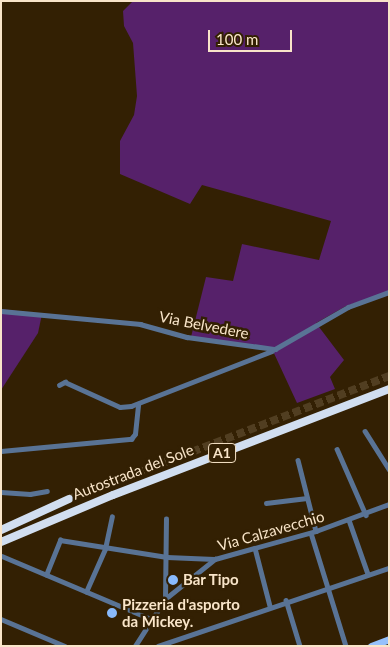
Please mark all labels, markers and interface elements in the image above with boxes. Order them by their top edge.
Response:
scale bar [210,20,294,52]
text: 100 m [216,30,258,48]
street label: Via Belvedere [158,307,250,343]
street label: Autostrada del Sole [70,441,196,503]
road number: A1 [207,442,237,464]
street label: Via Calzavecchio [216,507,326,555]
place label: Bar Tipo [183,571,239,589]
marker: Bar Tipo [167,574,179,586]
place label: Pizzeria d'asporto da Mickey. [122,595,240,630]
marker: Pizzeria d'asporto da Mickey. [106,607,118,619]

